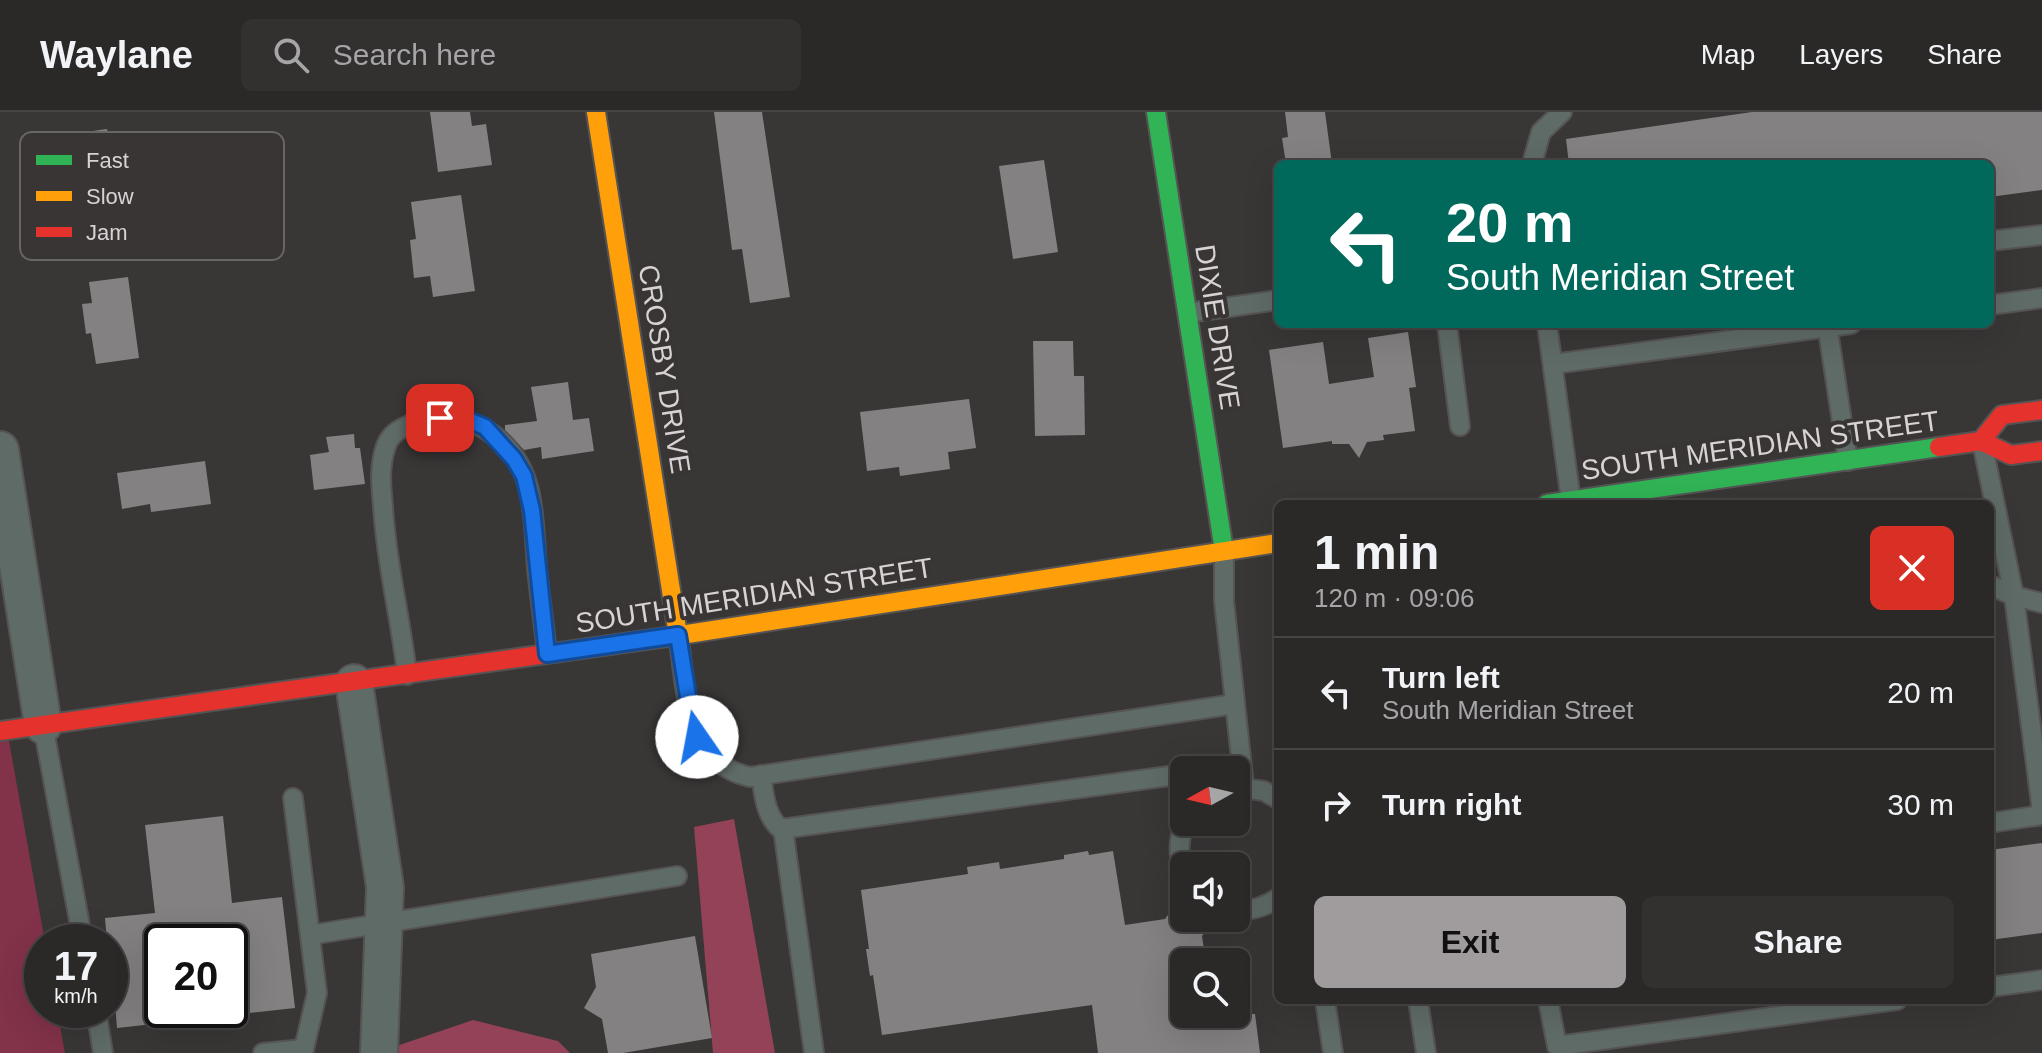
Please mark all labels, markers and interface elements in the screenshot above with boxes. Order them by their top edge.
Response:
search box [241,19,801,91]
icon: search [269,33,313,77]
text: Waylane [40,34,193,76]
text: Search here [333,38,496,71]
text: Map [1701,39,1755,70]
text: Layers [1799,39,1883,70]
text: Share [1927,39,2002,70]
legend [20,132,284,260]
text: Fast [86,148,129,173]
text: Slow [86,184,134,209]
text: 20 m [1446,191,1574,254]
icon: left [1314,192,1418,296]
text: Jam [86,220,128,245]
street label: DIXIE DRIVE [1189,242,1246,412]
text: South Meridian Street [1446,257,1794,298]
street label: CROSBY DRIVE [633,262,696,476]
pin [406,384,474,452]
icon: arrive [418,396,462,440]
street label: SOUTH MERIDIAN STREET [1579,405,1941,486]
text: 1 min [1314,526,1439,579]
button: close [1870,526,1954,610]
street label: SOUTH MERIDIAN STREET [573,552,935,639]
text: 120 m · 09:06 [1314,583,1474,613]
text: Turn left [1382,661,1500,694]
icon: left [1314,671,1358,715]
text: 20 m [1887,676,1954,709]
position arrow [655,695,739,779]
text: South Meridian Street [1382,695,1633,725]
north arrow [1170,756,1250,836]
map controls [1170,756,1250,1028]
icon: right [1314,783,1358,827]
text: Turn right [1382,788,1521,821]
text: 30 m [1887,788,1954,821]
button: sound [1170,852,1250,932]
button: Exit [1314,896,1626,988]
button: Share [1642,896,1954,988]
speed limit sign: 20 [144,924,248,1028]
text: 17 [54,944,98,988]
button: search [1170,948,1250,1028]
text: km/h [54,985,98,1007]

